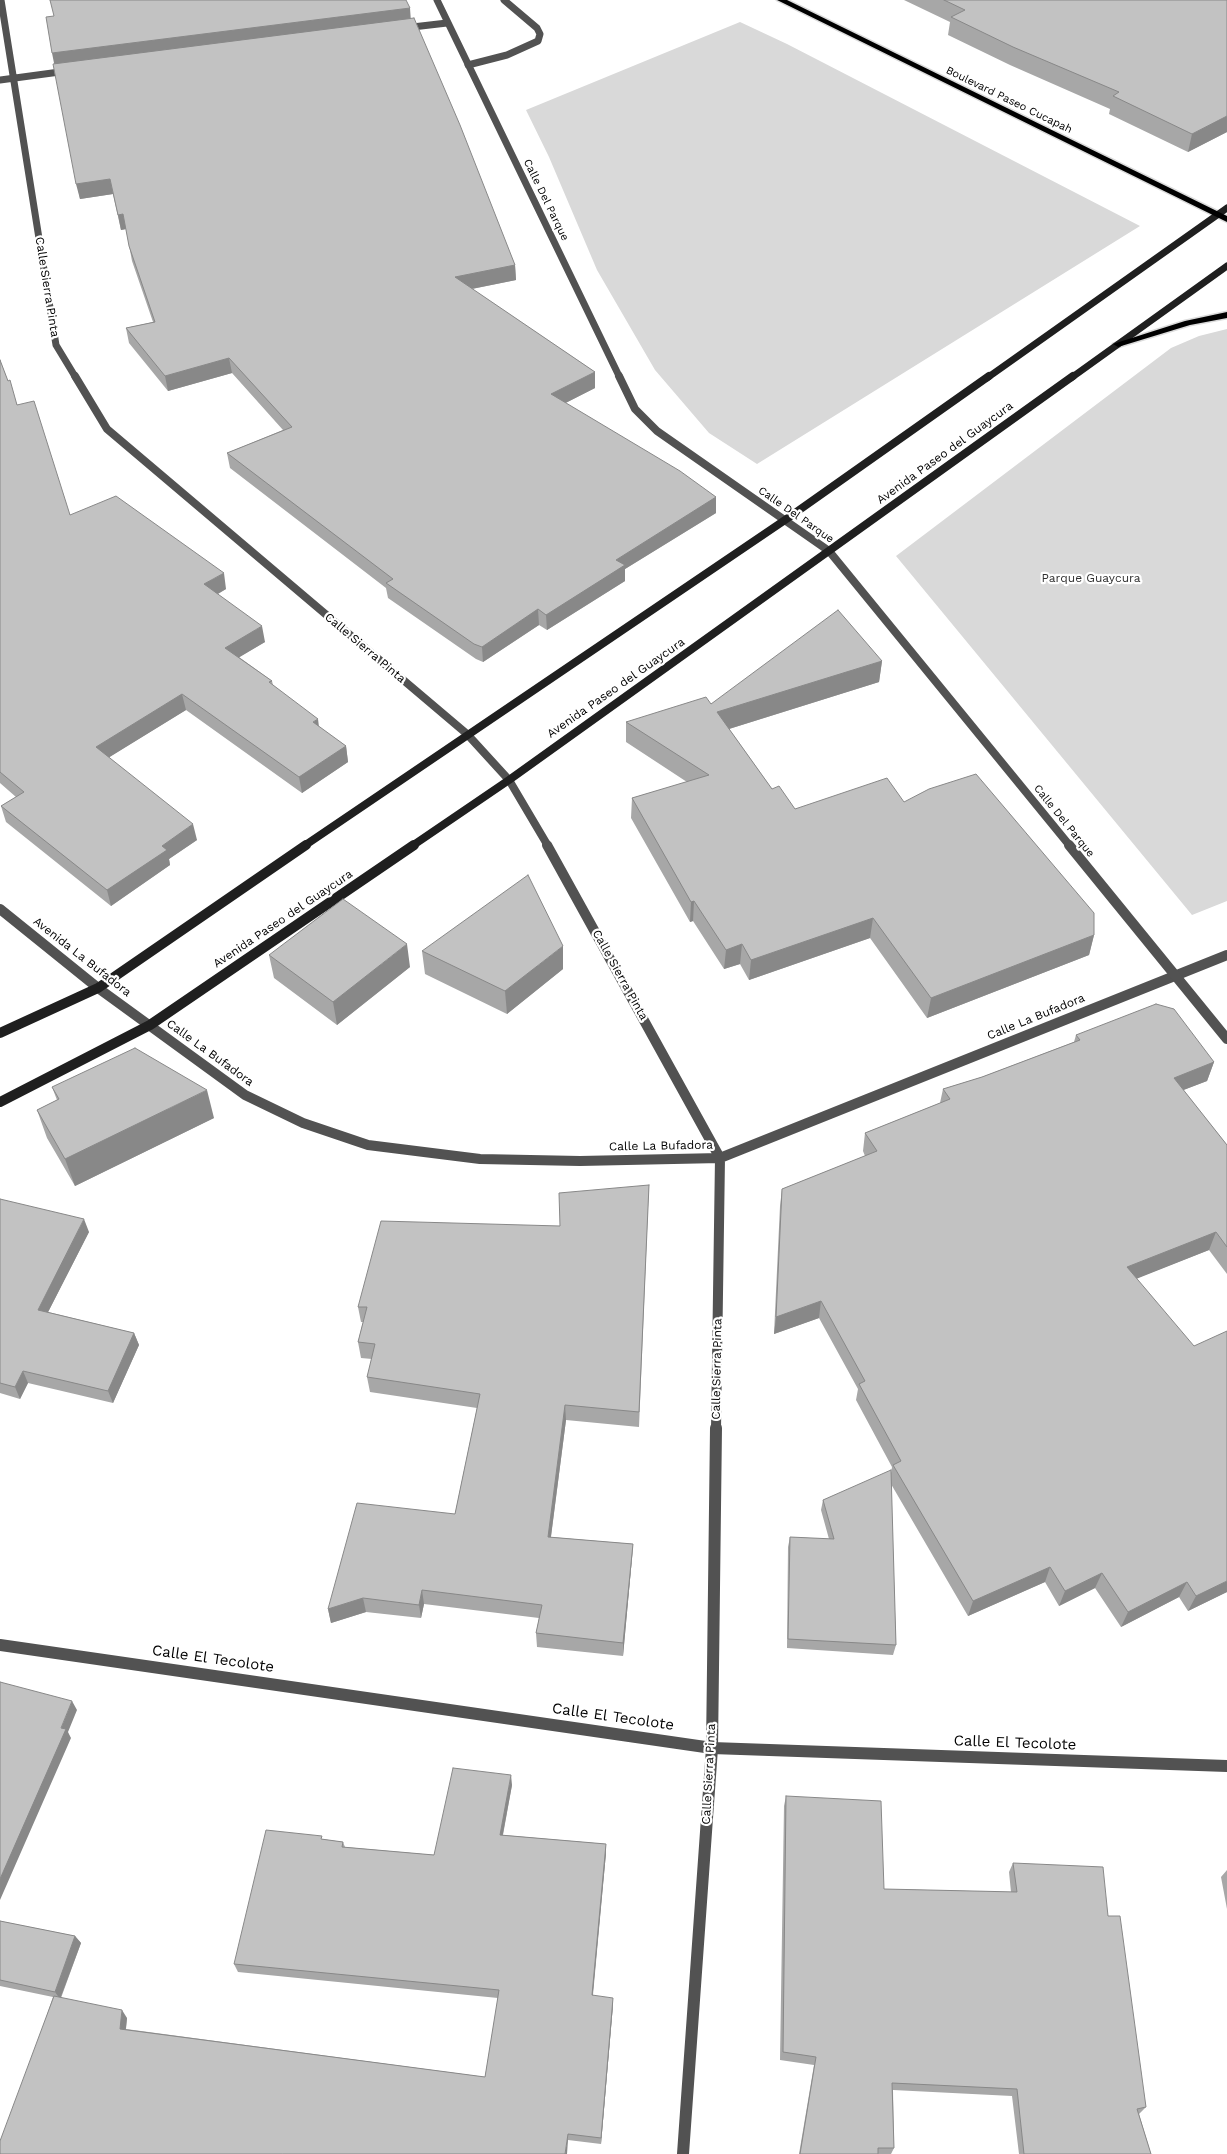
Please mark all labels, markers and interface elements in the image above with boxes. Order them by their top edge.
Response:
street label: Boulevard Paseo Cucapah [944,64,1074,136]
street label: Calle Del Parque [520,157,572,243]
street label: Calle Sierra Pinta [32,236,62,338]
street label: Avenida Paseo del Guaycura [874,399,1016,507]
street label: Calle Del Parque [756,484,836,546]
park label: Parque Guaycura [1041,571,1141,585]
street label: Calle Sierra Pinta [322,610,408,686]
street label: Avenida Paseo del Guaycura [544,635,688,741]
street label: Calle Del Parque [1031,782,1097,860]
street label: Avenida Paseo del Guaycura [211,867,355,971]
street label: Avenida La Bufadora [30,914,134,1000]
street label: Calle Sierra Pinta [589,927,651,1023]
street label: Calle La Bufadora [985,991,1087,1043]
street label: Calle La Bufadora [164,1017,256,1089]
street label: Calle La Bufadora [609,1138,713,1154]
street label: Calle Sierra Pinta [709,1318,725,1420]
street label: Calle El Tecolote [151,1642,275,1676]
street label: Calle El Tecolote [551,1700,675,1734]
street label: Calle Sierra Pinta [699,1723,719,1825]
street label: Calle El Tecolote [953,1732,1077,1754]

